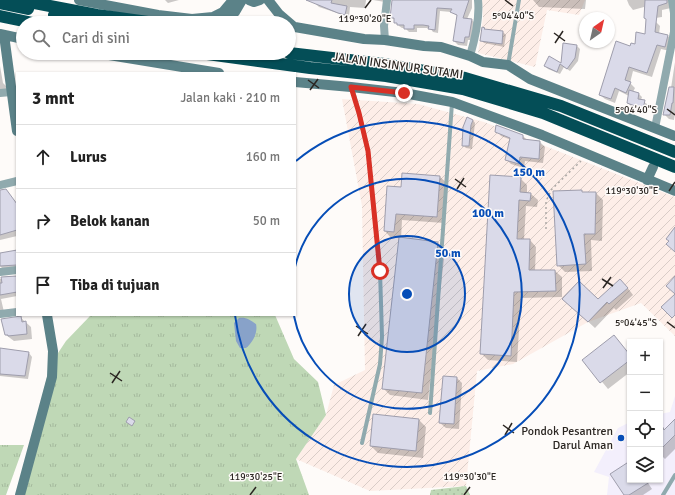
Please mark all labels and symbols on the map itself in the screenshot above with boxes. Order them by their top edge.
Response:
text: 5°04'40"S [492,10,535,22]
north arrow [579,12,615,48]
text: 119°30'20"E [338,13,392,25]
street label: JALAN INSINYUR SUTAMI [332,49,464,83]
route end [395,84,413,102]
text: 5°04'40"S [615,104,658,116]
text: 150 m [513,165,545,180]
text: 119°30'30"E [605,185,659,197]
text: 100 m [472,206,504,221]
text: 50 m [435,246,461,261]
route start [371,262,389,280]
centre of rings [400,287,414,301]
text: 5°04'45"S [615,317,658,329]
place label: Pondok Pesantren Darul Aman [521,424,613,453]
marker: Pondok Pesantren Darul Aman [616,433,626,443]
text: 119°30'25"E [229,471,283,483]
text: 119°30'30"E [443,471,497,483]

